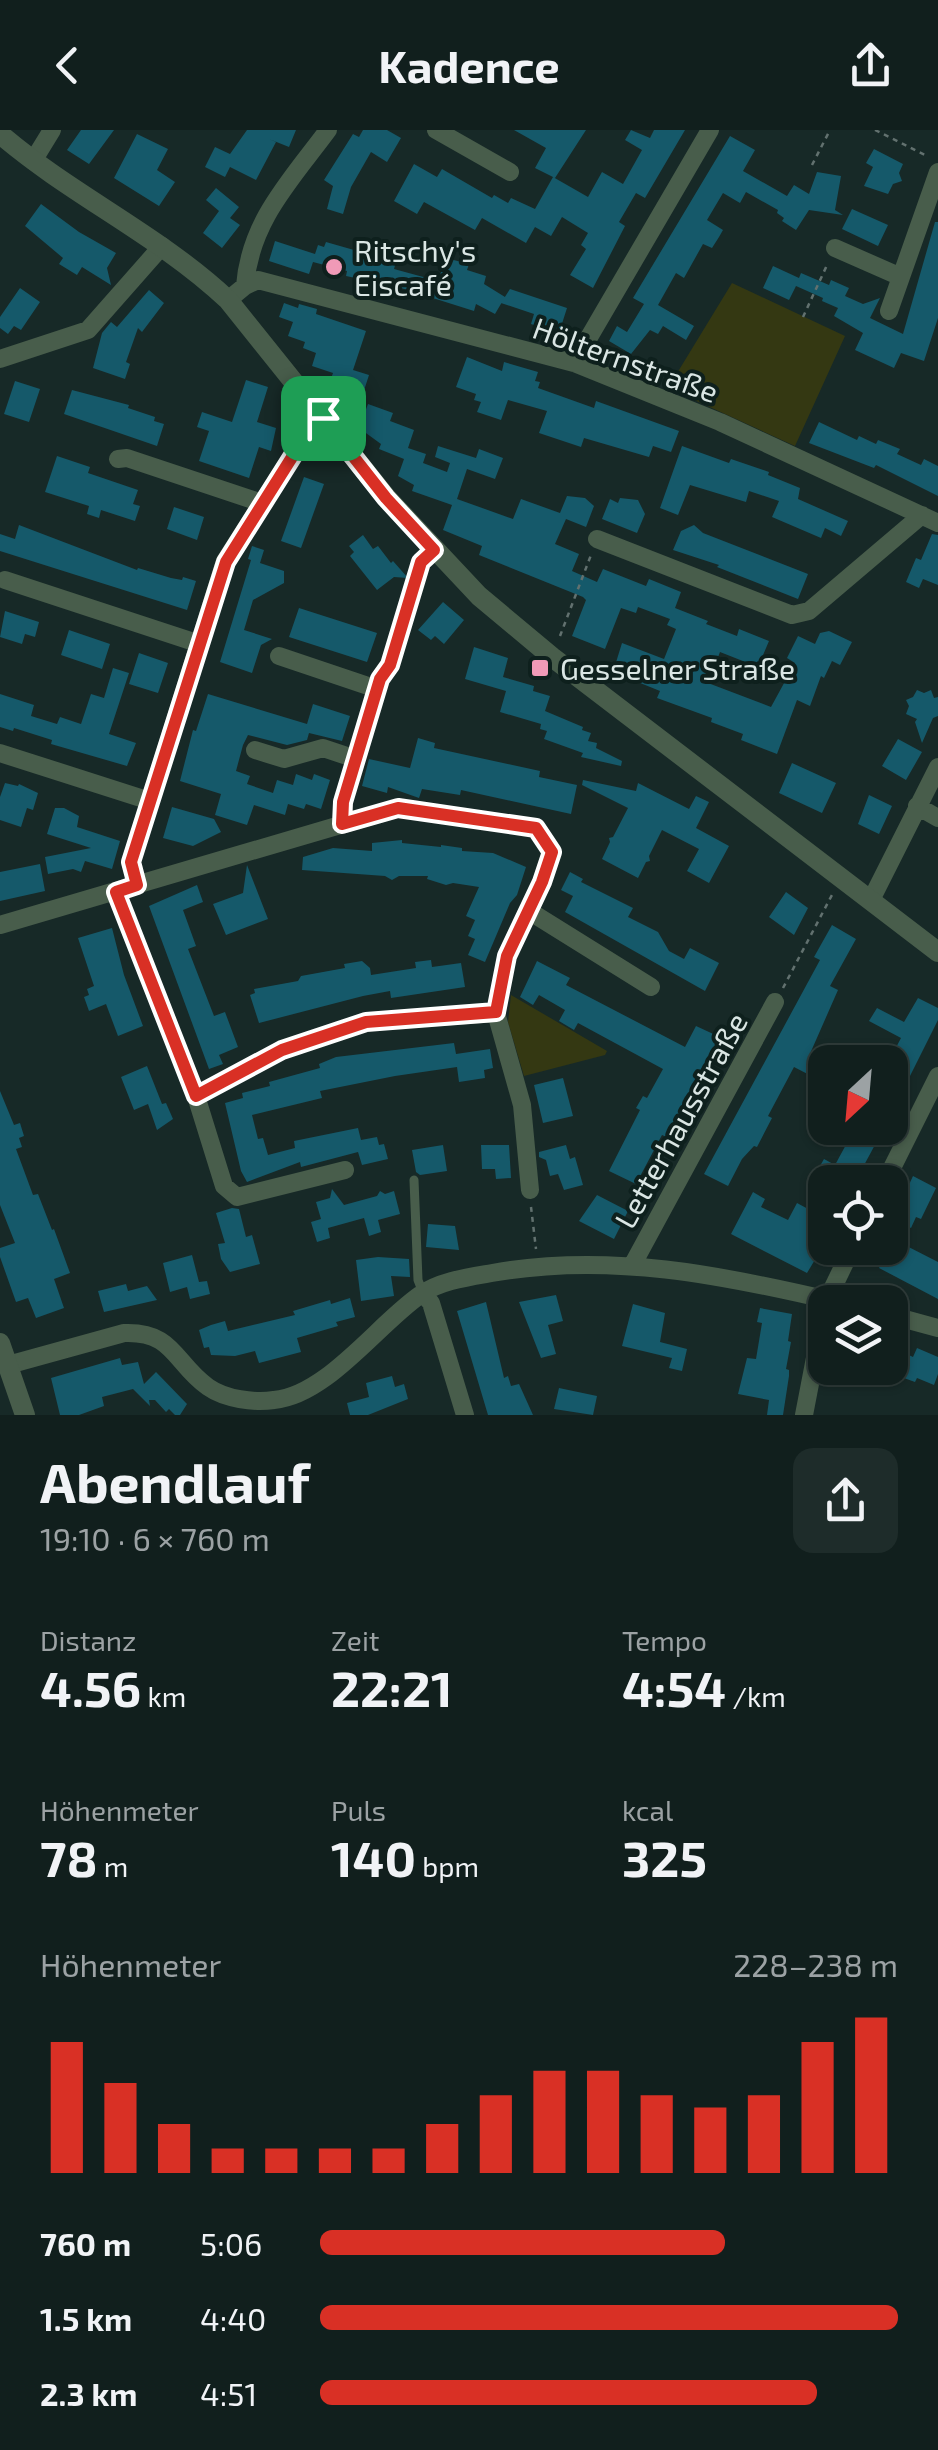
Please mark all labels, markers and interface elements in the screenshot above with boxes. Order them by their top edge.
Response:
icon: back [40,38,95,93]
text: Kadence [378,38,560,92]
icon: share [843,38,898,93]
place label: Ritschy's Eiscafé [354,232,476,302]
marker: Ritschy's Eiscafé [323,256,345,278]
street label: Hölternstraße [529,309,723,409]
pin [281,376,366,461]
icon: arrive [296,391,351,446]
place label: Gesselner Straße [560,650,795,686]
marker: Gesselner Straße [529,657,551,679]
street label: Letterhausstraße [606,1006,754,1234]
north arrow [808,1045,908,1145]
map controls [808,1045,908,1385]
button: locate [808,1165,908,1265]
button: layers [808,1285,908,1385]
text: Abendlauf [40,1448,310,1514]
button: share [793,1448,898,1553]
text: 19:10 · 6 × 760 m [40,1519,270,1557]
text: Distanz [40,1623,136,1657]
text: Zeit [331,1623,380,1657]
text: Tempo [622,1623,707,1657]
text: 4.56 [40,1657,141,1717]
text: 22:21 [331,1657,453,1717]
text: 4:54 [622,1657,726,1717]
text: km [141,1679,186,1713]
text: /km [726,1679,786,1713]
text: Höhenmeter [40,1793,199,1827]
text: Puls [331,1793,386,1827]
text: kcal [622,1793,673,1827]
text: 78 [40,1827,98,1887]
text: 140 [331,1827,416,1887]
text: 325 [622,1827,707,1887]
text: m [98,1849,128,1883]
text: bpm [416,1849,479,1883]
text: Höhenmeter [40,1945,221,1983]
text: 228–238 m [733,1945,898,1983]
text: 760 m [40,2224,131,2262]
text: 5:06 [200,2224,262,2262]
text: 1.5 km [40,2299,132,2337]
text: 4:40 [200,2299,266,2337]
text: 2.3 km [40,2374,138,2412]
text: 4:51 [200,2374,257,2412]

